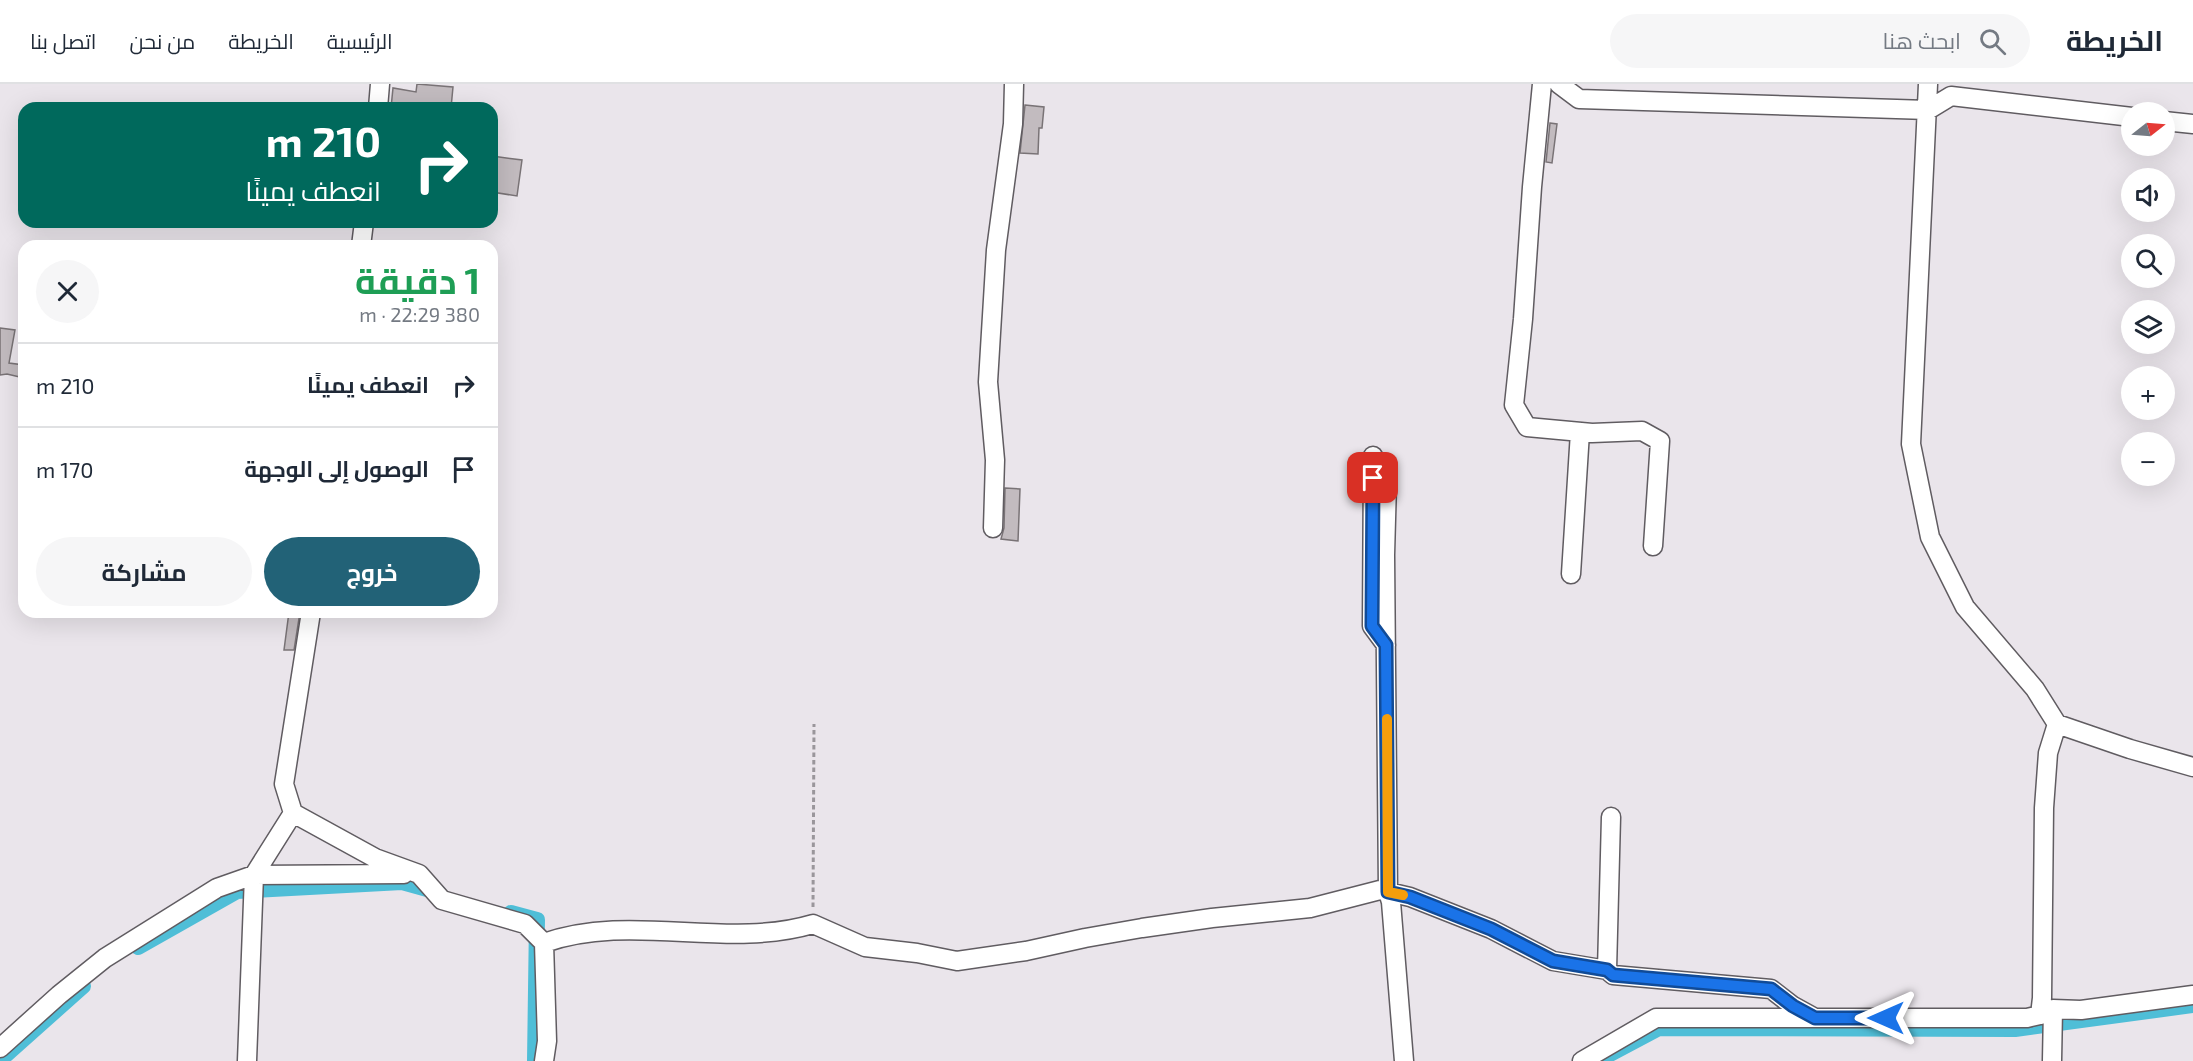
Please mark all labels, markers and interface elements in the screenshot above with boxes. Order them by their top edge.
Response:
search box [1610,14,2030,68]
text: الخريطة [2066,23,2163,57]
icon: search [1976,25,2009,58]
text: ابحث هنا [1883,27,1961,53]
text: اتصل بنا [30,28,97,53]
text: من نحن [130,28,195,53]
text: الخريطة [228,28,294,53]
text: الرئيسية [327,28,393,53]
north arrow [2121,102,2175,156]
map controls [2121,102,2175,486]
text: 210 m [266,115,381,165]
icon: right [402,126,480,204]
button: sound [2121,168,2175,222]
text: انعطف يمينًا [245,174,381,206]
button: search [2121,234,2175,288]
text: 1 دقيقة [355,258,480,301]
button: close [36,260,99,323]
button: layers [2121,300,2175,354]
text: 380 m · 22:29 [359,302,480,326]
button: + [2121,366,2175,420]
icon: right [447,369,480,402]
text: انعطف يمينًا [307,371,429,397]
text: 210 m [36,372,95,398]
button: − [2121,432,2175,486]
pin [1347,452,1398,503]
icon: arrive [447,453,480,486]
text: الوصول إلى الوجهة [244,455,429,481]
text: 170 m [36,456,93,482]
icon: arrive [1356,461,1389,494]
button: مشاركة [36,537,252,606]
button: خروج [264,537,480,606]
position arrow [1854,986,1918,1050]

